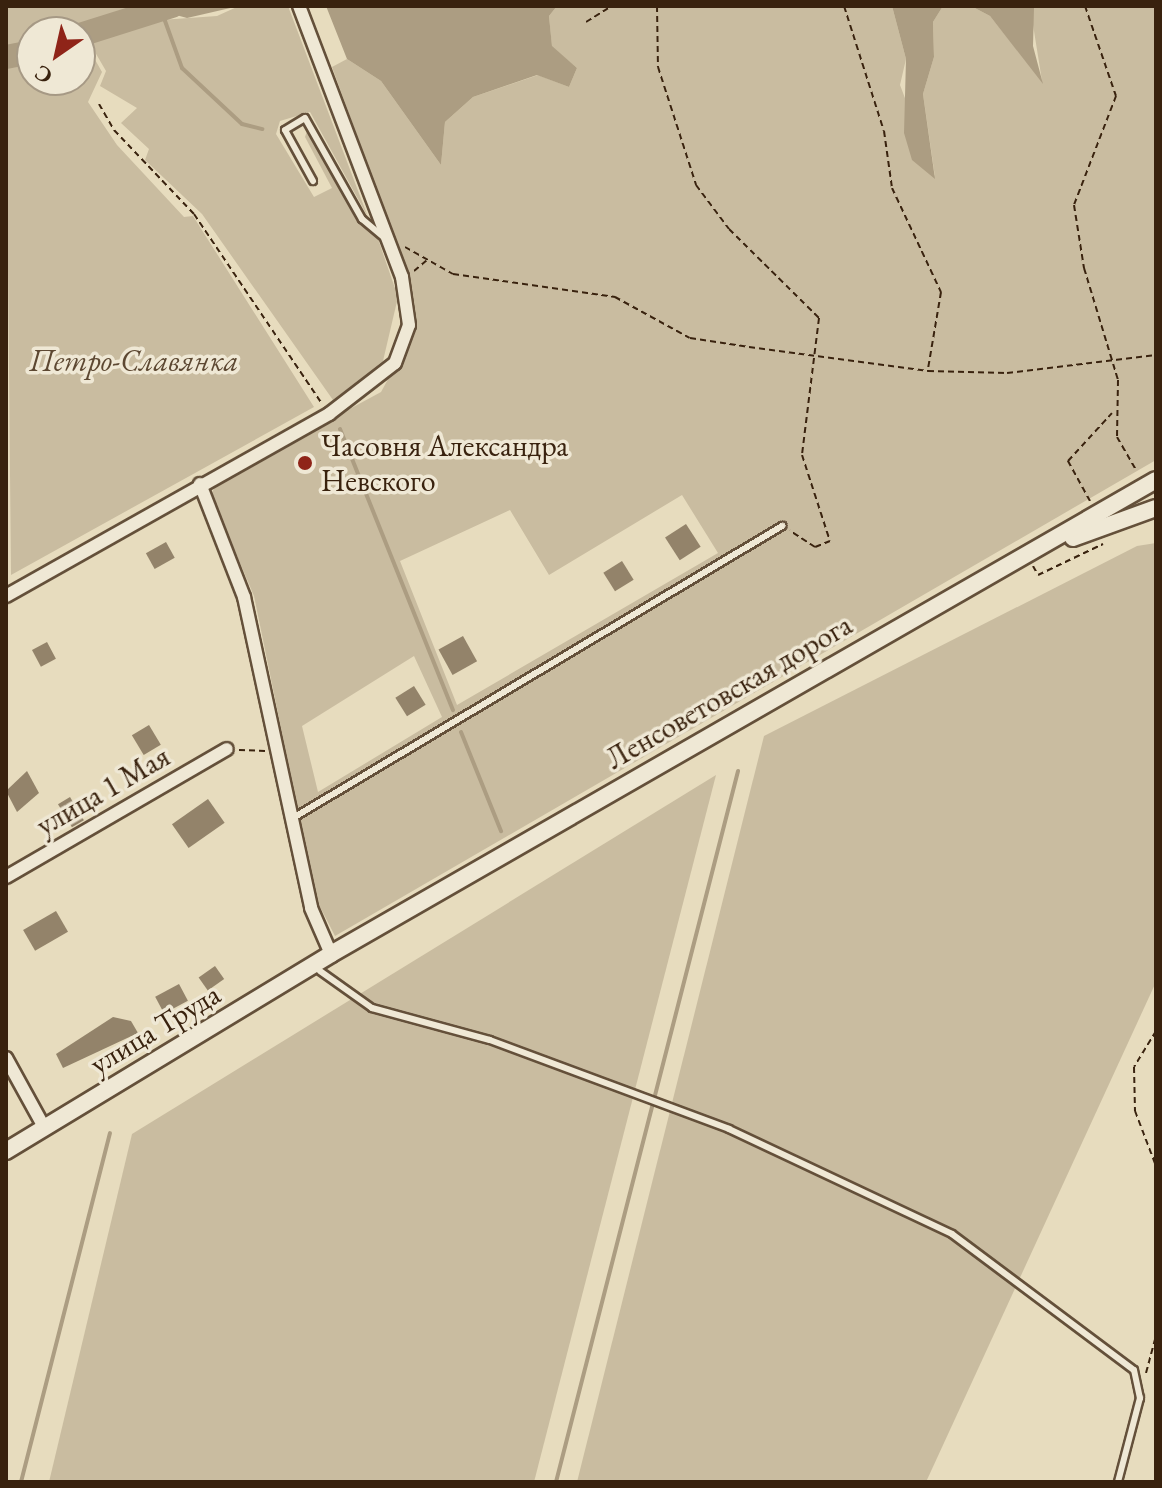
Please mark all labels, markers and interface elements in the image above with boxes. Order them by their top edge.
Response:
north arrow [16,16,96,96]
text: С [29,58,58,91]
park label: Петро-Славянка [30,343,238,379]
place label: Часовня Александра Невского [321,428,568,498]
marker: Часовня Александра Невского [296,454,314,472]
street label: Ленсоветовская дорога [600,607,858,777]
street label: улица 1 Мая [30,738,176,844]
street label: улица Труда [83,976,227,1082]

